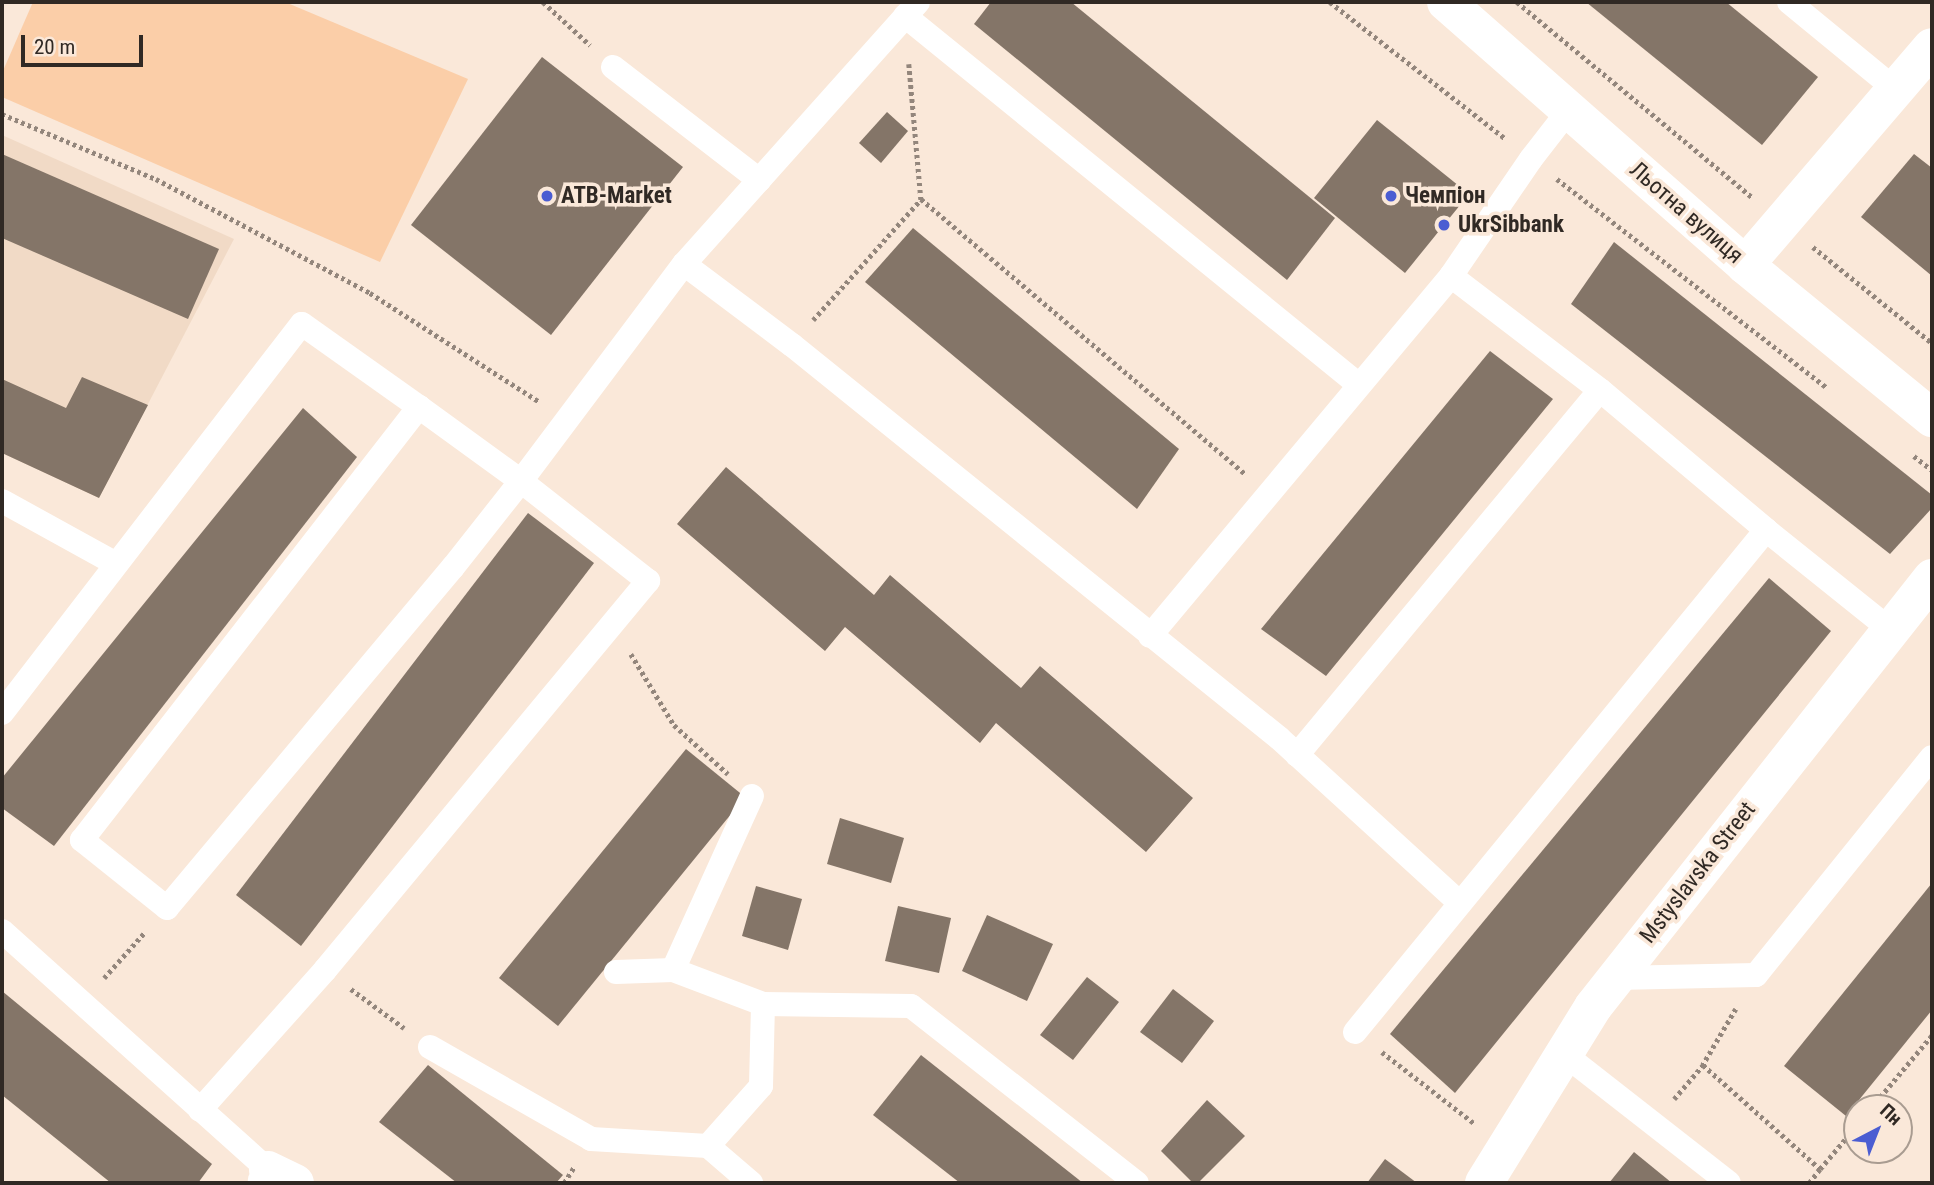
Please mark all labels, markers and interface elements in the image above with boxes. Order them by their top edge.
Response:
scale bar [24,21,147,65]
text: 20 m [34,35,75,59]
street label: Льотна вулиця [1624,156,1748,270]
place label: ATB-Market [561,182,672,210]
place label: Чемпіон [1405,182,1486,210]
marker: ATB-Market [539,188,555,204]
marker: Чемпіон [1383,188,1399,204]
place label: UkrSibbank [1458,211,1564,239]
marker: UkrSibbank [1436,217,1452,233]
street label: Mstyslavska Street [1634,797,1762,949]
north arrow [1843,1094,1913,1164]
text: Пн [1875,1099,1907,1130]

